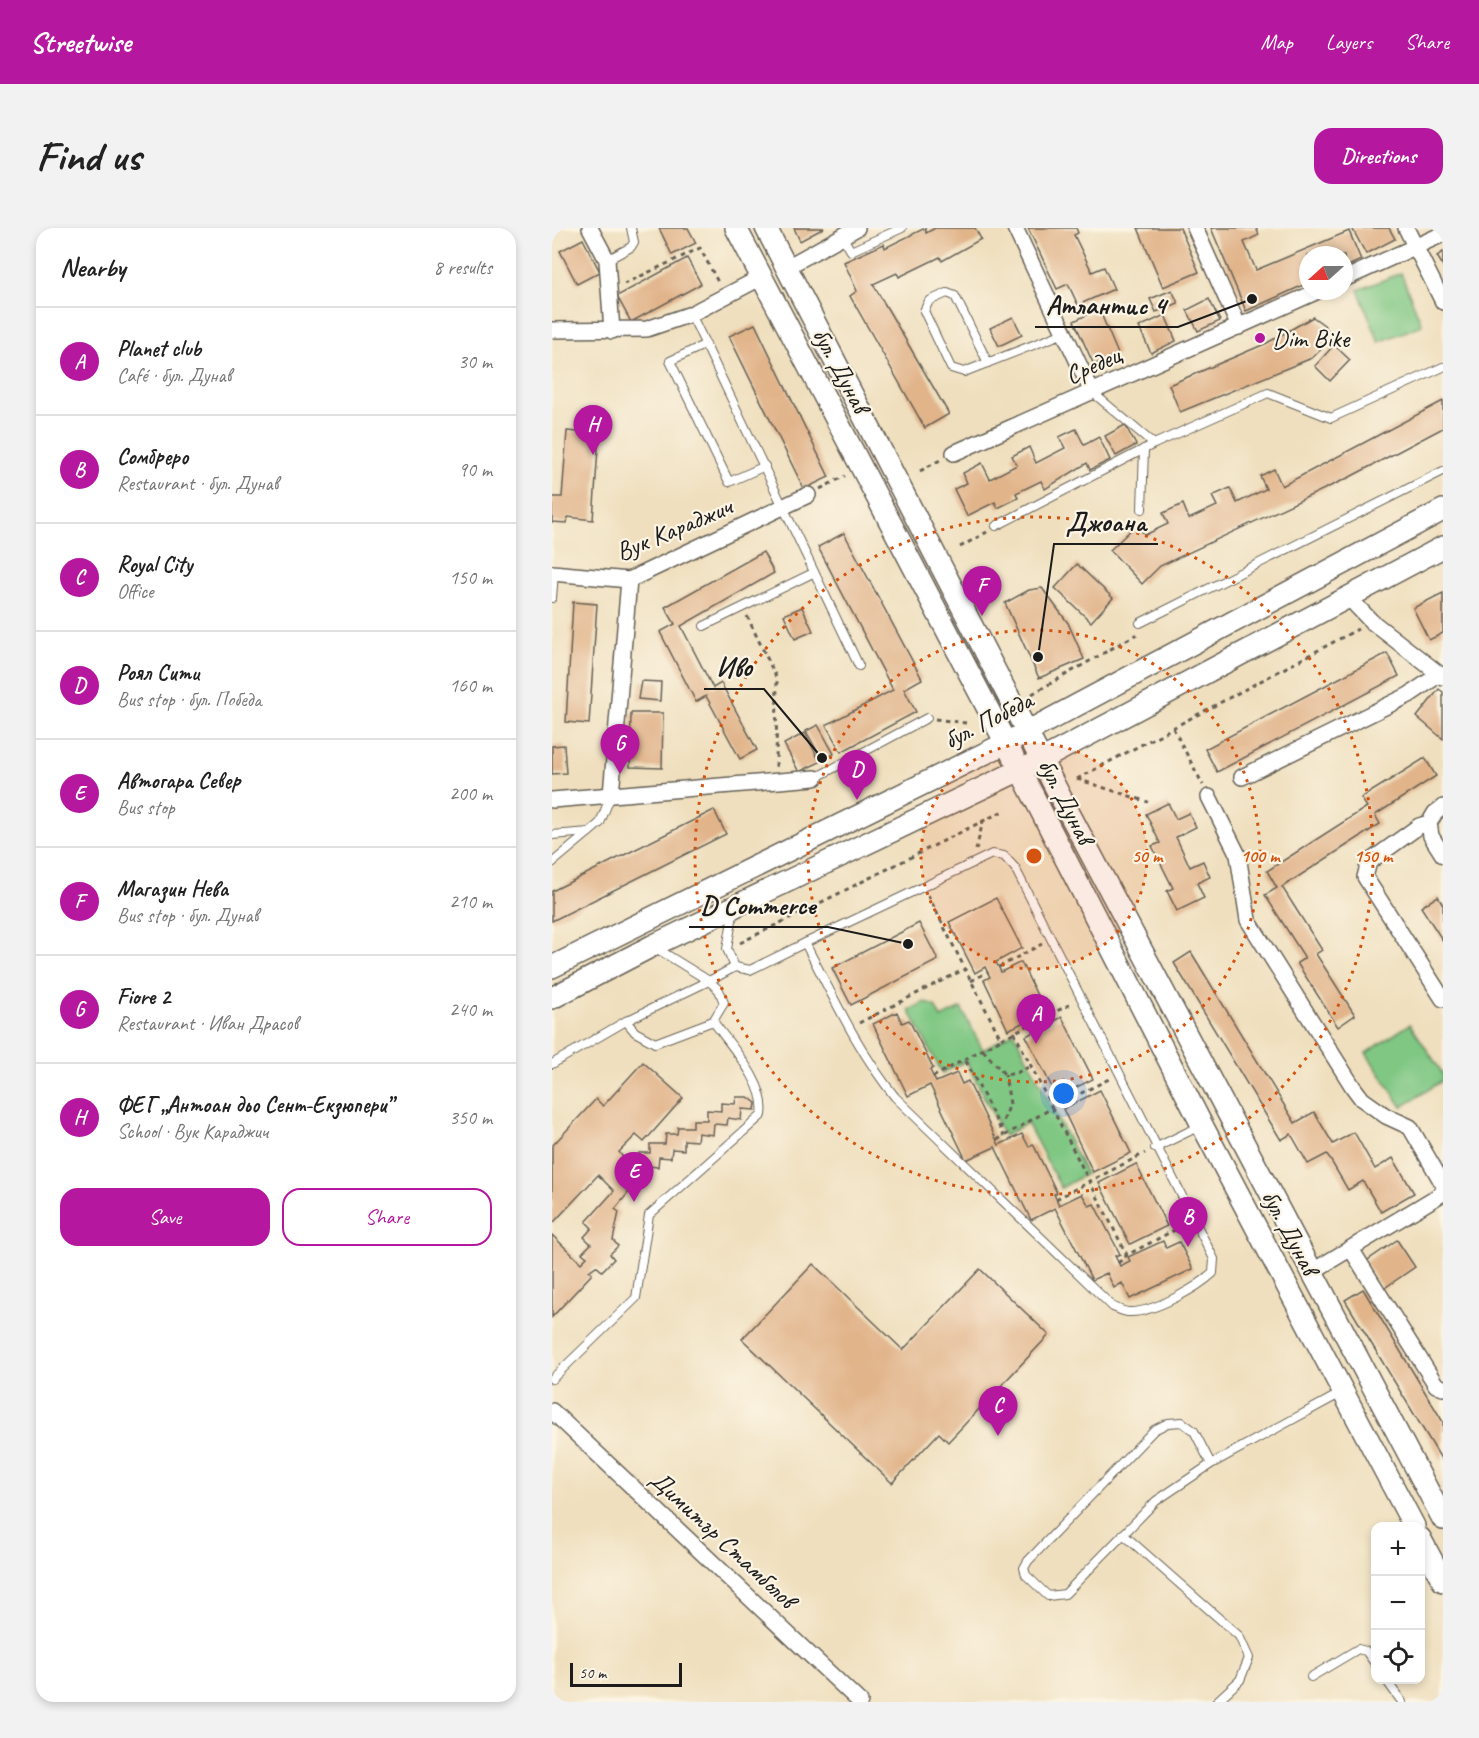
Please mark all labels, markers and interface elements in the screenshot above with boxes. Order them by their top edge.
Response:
text: Streetwise [30,25,131,60]
text: Map [1260,29,1293,55]
text: Layers [1326,29,1372,55]
text: Share [1405,29,1449,55]
button: Directions [1314,128,1443,184]
text: Find us [36,130,141,183]
north arrow [1299,246,1353,300]
text: Nearby [60,251,125,284]
text: 8 results [433,255,492,280]
callout: Атлантис 4 [1035,282,1178,327]
text: Атлантис 4 [1046,288,1169,322]
street label: бул. Дунав [805,322,879,422]
place label: Dim Bike [1272,322,1351,355]
marker: Dim Bike [1253,331,1267,345]
text: Planet club [117,335,201,363]
street label: Средец [1060,338,1128,392]
text: A [74,349,85,374]
text: 30 m [458,349,492,374]
text: Café · бул. Дунав [117,363,231,388]
pin: H [574,406,612,455]
text: Сомбреро [117,443,188,471]
text: B [74,457,85,482]
text: 90 m [458,457,492,482]
text: Restaurant · бул. Дунав [117,471,278,496]
street label: Вук Караджич [611,489,739,568]
callout: Джоана [1054,499,1158,544]
text: Джоана [1066,505,1148,539]
text: Royal City [117,551,192,579]
text: C [75,565,84,590]
text: 150 m [449,565,492,590]
pin: F [962,566,1002,616]
text: Office [117,579,154,604]
callout: Иво [704,644,764,689]
text: Иво [716,650,754,684]
text: Роял Сити [117,659,199,687]
text: D [74,673,85,698]
text: 160 m [449,673,492,698]
street label: бул. Победа [938,683,1040,756]
text: Bus stop · бул. Победа [117,687,261,712]
pin: G [600,724,640,774]
pin: D [838,750,876,800]
street label: бул. Дунав [1031,753,1104,853]
text: Автогара Север [117,767,241,795]
text: E [74,781,85,806]
text: 200 m [449,781,492,806]
text: Bus stop [117,795,175,820]
text: 50 m [1132,845,1164,867]
text: 100 m [1241,845,1281,867]
text: 150 m [1354,845,1394,867]
centre of rings [1024,846,1044,866]
text: Магазин Нева [117,875,228,903]
callout: D Commerce [689,882,828,927]
text: D Commerce [701,888,817,922]
text: F [75,889,84,914]
text: 210 m [449,889,492,914]
text: Bus stop · бул. Дунав [117,903,258,928]
text: Fiore 2 [117,983,170,1011]
pin: A [1016,994,1056,1044]
text: G [75,997,84,1022]
text: 240 m [449,997,492,1022]
text: Restaurant · Иван Драсов [117,1011,298,1036]
your location [1049,1079,1078,1108]
text: ФЕГ „Антоан дьо Сент-Екзюпери” [117,1091,392,1119]
text: H [74,1105,85,1130]
text: 350 m [449,1105,492,1130]
text: School · Вук Караджич [117,1119,268,1144]
pin: E [614,1152,653,1202]
street label: бул. Дунав [1254,1184,1328,1284]
button: Save [60,1188,270,1246]
button: Share [282,1188,492,1246]
pin: B [1168,1198,1208,1247]
pin: C [978,1386,1018,1436]
street label: Димитър Стамболов [643,1463,807,1619]
map controls [1371,1522,1425,1684]
button: + [1371,1522,1425,1576]
button: − [1371,1576,1425,1630]
button: locate [1371,1630,1425,1684]
scale bar [570,1660,682,1688]
text: 50 m [579,1663,606,1683]

